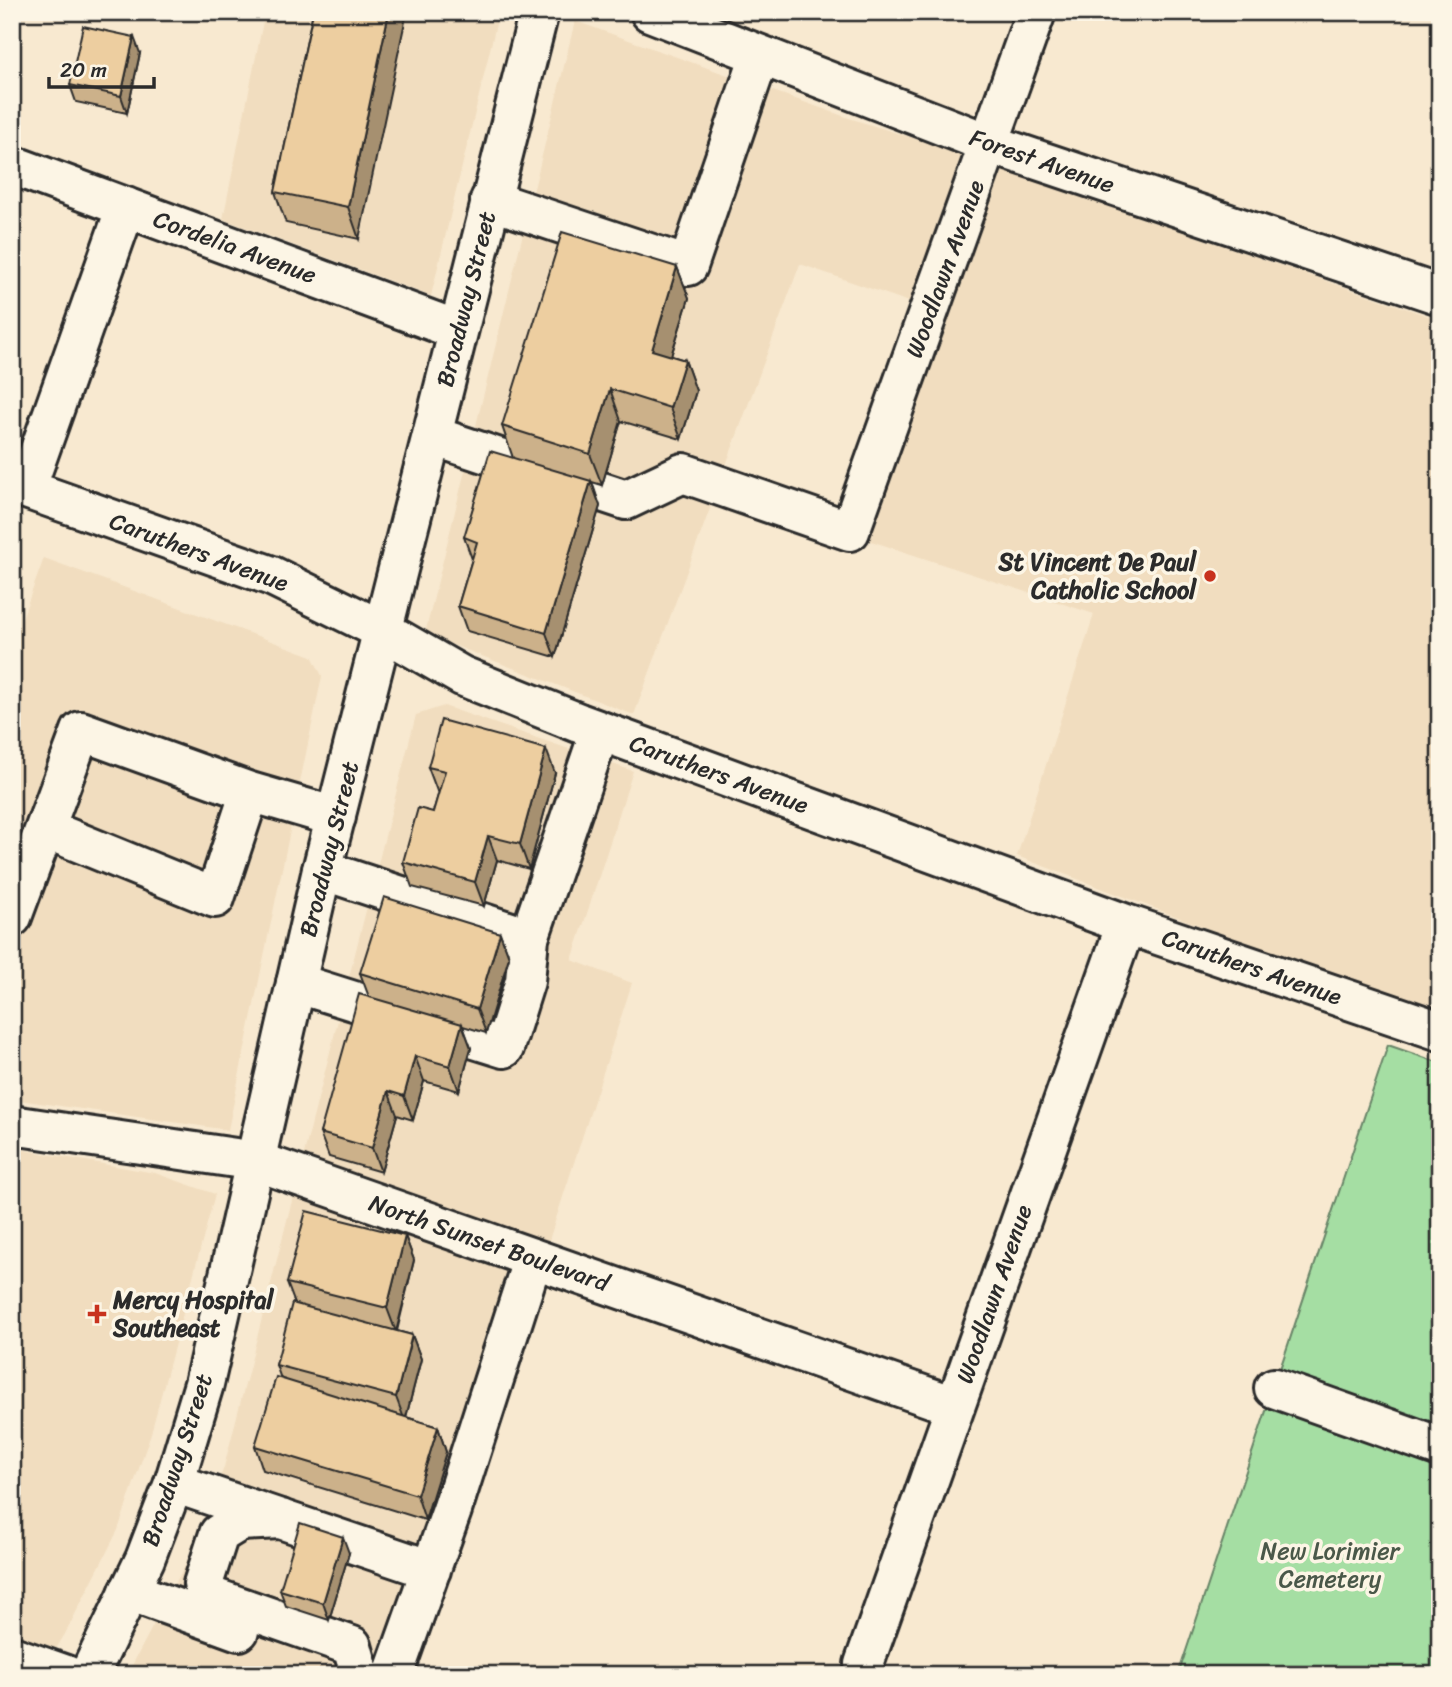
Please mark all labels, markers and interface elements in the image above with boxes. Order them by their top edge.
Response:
scale bar [49,46,154,90]
text: 20 m [60,51,107,89]
street label: Forest Avenue [964,117,1120,205]
street label: Woodlawn Avenue [893,174,997,364]
street label: Cordelia Avenue [147,198,323,296]
street label: Broadway Street [424,207,508,391]
street label: Caruthers Avenue [103,500,295,604]
place label: St Vincent De Paul Catholic School [997,541,1197,611]
marker: St Vincent De Paul Catholic School [1202,568,1218,584]
street label: Caruthers Avenue [623,722,815,826]
street label: Broadway Street [287,757,371,941]
street label: Caruthers Avenue [1156,917,1348,1018]
street label: North Sunset Boulevard [363,1182,617,1305]
street label: Woodlawn Avenue [944,1198,1044,1389]
place label: Mercy Hospital Southeast [112,1279,275,1349]
marker: Mercy Hospital Southeast [87,1304,107,1324]
street label: Broadway Street [129,1368,225,1552]
park label: New Lorimier Cemetery [1261,1530,1402,1600]

